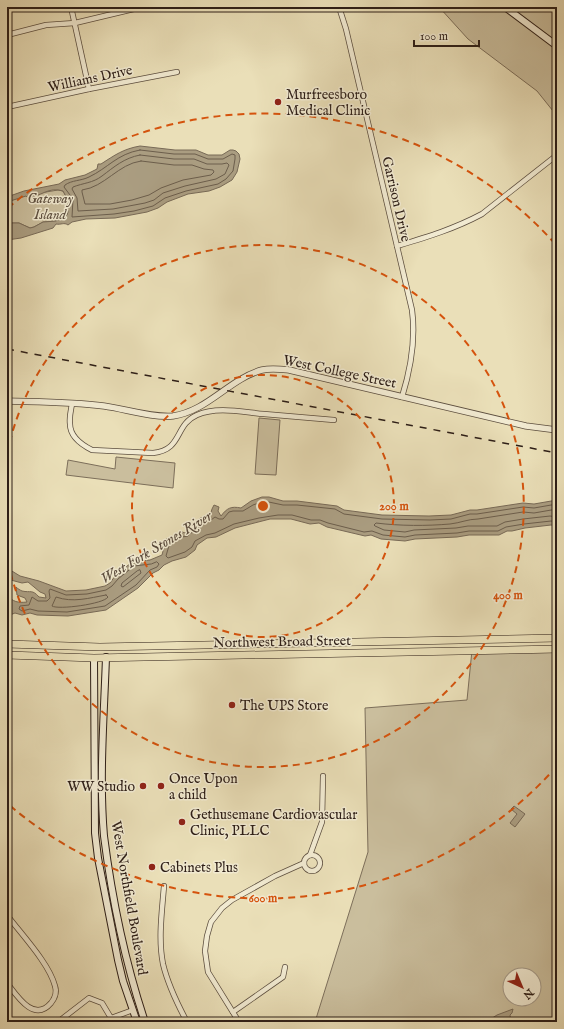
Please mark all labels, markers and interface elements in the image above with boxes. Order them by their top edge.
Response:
scale bar [414,22,479,48]
text: 100 m [420,29,448,44]
street label: Williams Drive [46,61,135,97]
place label: Murfreesboro Medical Clinic [286,86,370,120]
marker: Murfreesboro Medical Clinic [273,97,283,107]
street label: Garrison Drive [377,155,415,244]
park label: Gateway Island [27,190,74,224]
street label: West College Street [282,351,398,393]
centre of rings [256,499,270,513]
text: 200 m [379,499,409,514]
water label: West Fork Stones River [97,506,216,588]
text: 400 m [493,588,524,603]
street label: Northwest Broad Street [213,632,351,652]
place label: The UPS Store [240,697,329,715]
marker: The UPS Store [227,700,237,710]
place label: Once Upon a child [169,770,238,804]
place label: WW Studio [67,778,135,796]
marker: WW Studio [138,781,148,791]
marker: Once Upon a child [156,781,166,791]
place label: Gethusemane Cardiovascular Clinic, PLLC [190,806,357,840]
marker: Gethusemane Cardiovascular Clinic, PLLC [177,817,187,827]
street label: West Northfield Boulevard [107,820,152,977]
place label: Cabinets Plus [160,859,238,877]
marker: Cabinets Plus [147,862,157,872]
text: 600 m [249,891,278,906]
north arrow [502,967,542,1007]
text: N [520,984,537,1002]

